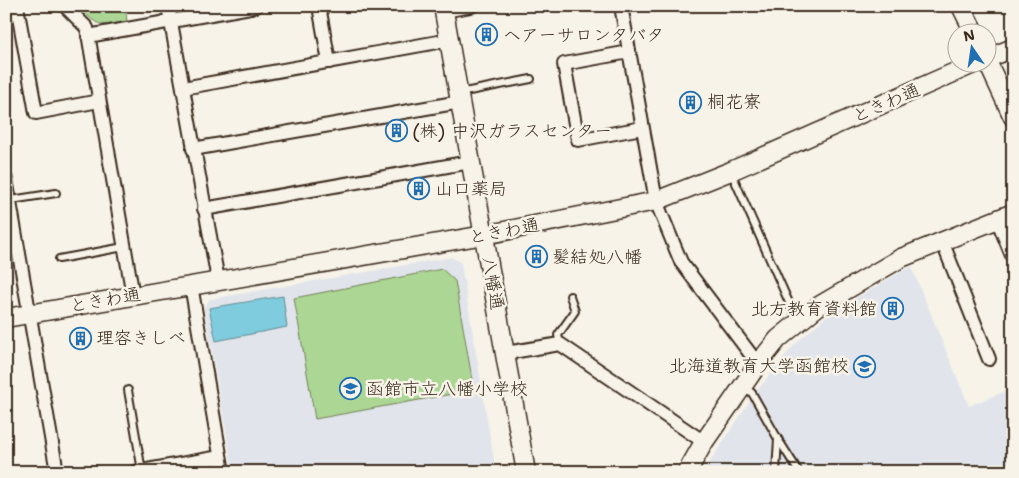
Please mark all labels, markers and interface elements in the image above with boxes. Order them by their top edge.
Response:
north arrow [946,22,996,72]
building icon: ヘアーサロンタバタ [475,23,499,47]
place label: ヘアーサロンタバタ [503,23,664,47]
text: N [962,25,977,45]
street label: ときわ通 [848,77,924,129]
building icon: 桐花寮 [679,90,703,114]
place label: 桐花寮 [707,90,761,114]
building icon: (株) 中沢ガラスセンター [384,119,408,143]
place label: (株) 中沢ガラスセンター [412,119,612,143]
building icon: 山口薬局 [407,177,431,201]
place label: 山口薬局 [435,177,507,201]
street label: ときわ通 [466,212,542,250]
building icon: 髪結処八幡 [524,245,548,269]
place label: 髪結処八幡 [552,245,642,269]
street label: 八幡通 [476,254,510,312]
street label: ときわ通 [67,282,143,318]
place label: 北方教育資料館 [751,297,877,321]
building icon: 北方教育資料館 [881,297,905,321]
building icon: 理容きしべ [68,326,92,350]
place label: 理容きしべ [96,326,186,350]
place label: 北海道教育大学函館校 [669,354,849,378]
school or university icon: 北海道教育大学函館校 [853,354,877,378]
school or university icon: 函館市立八幡小学校 [338,377,362,401]
place label: 函館市立八幡小学校 [366,377,528,401]

